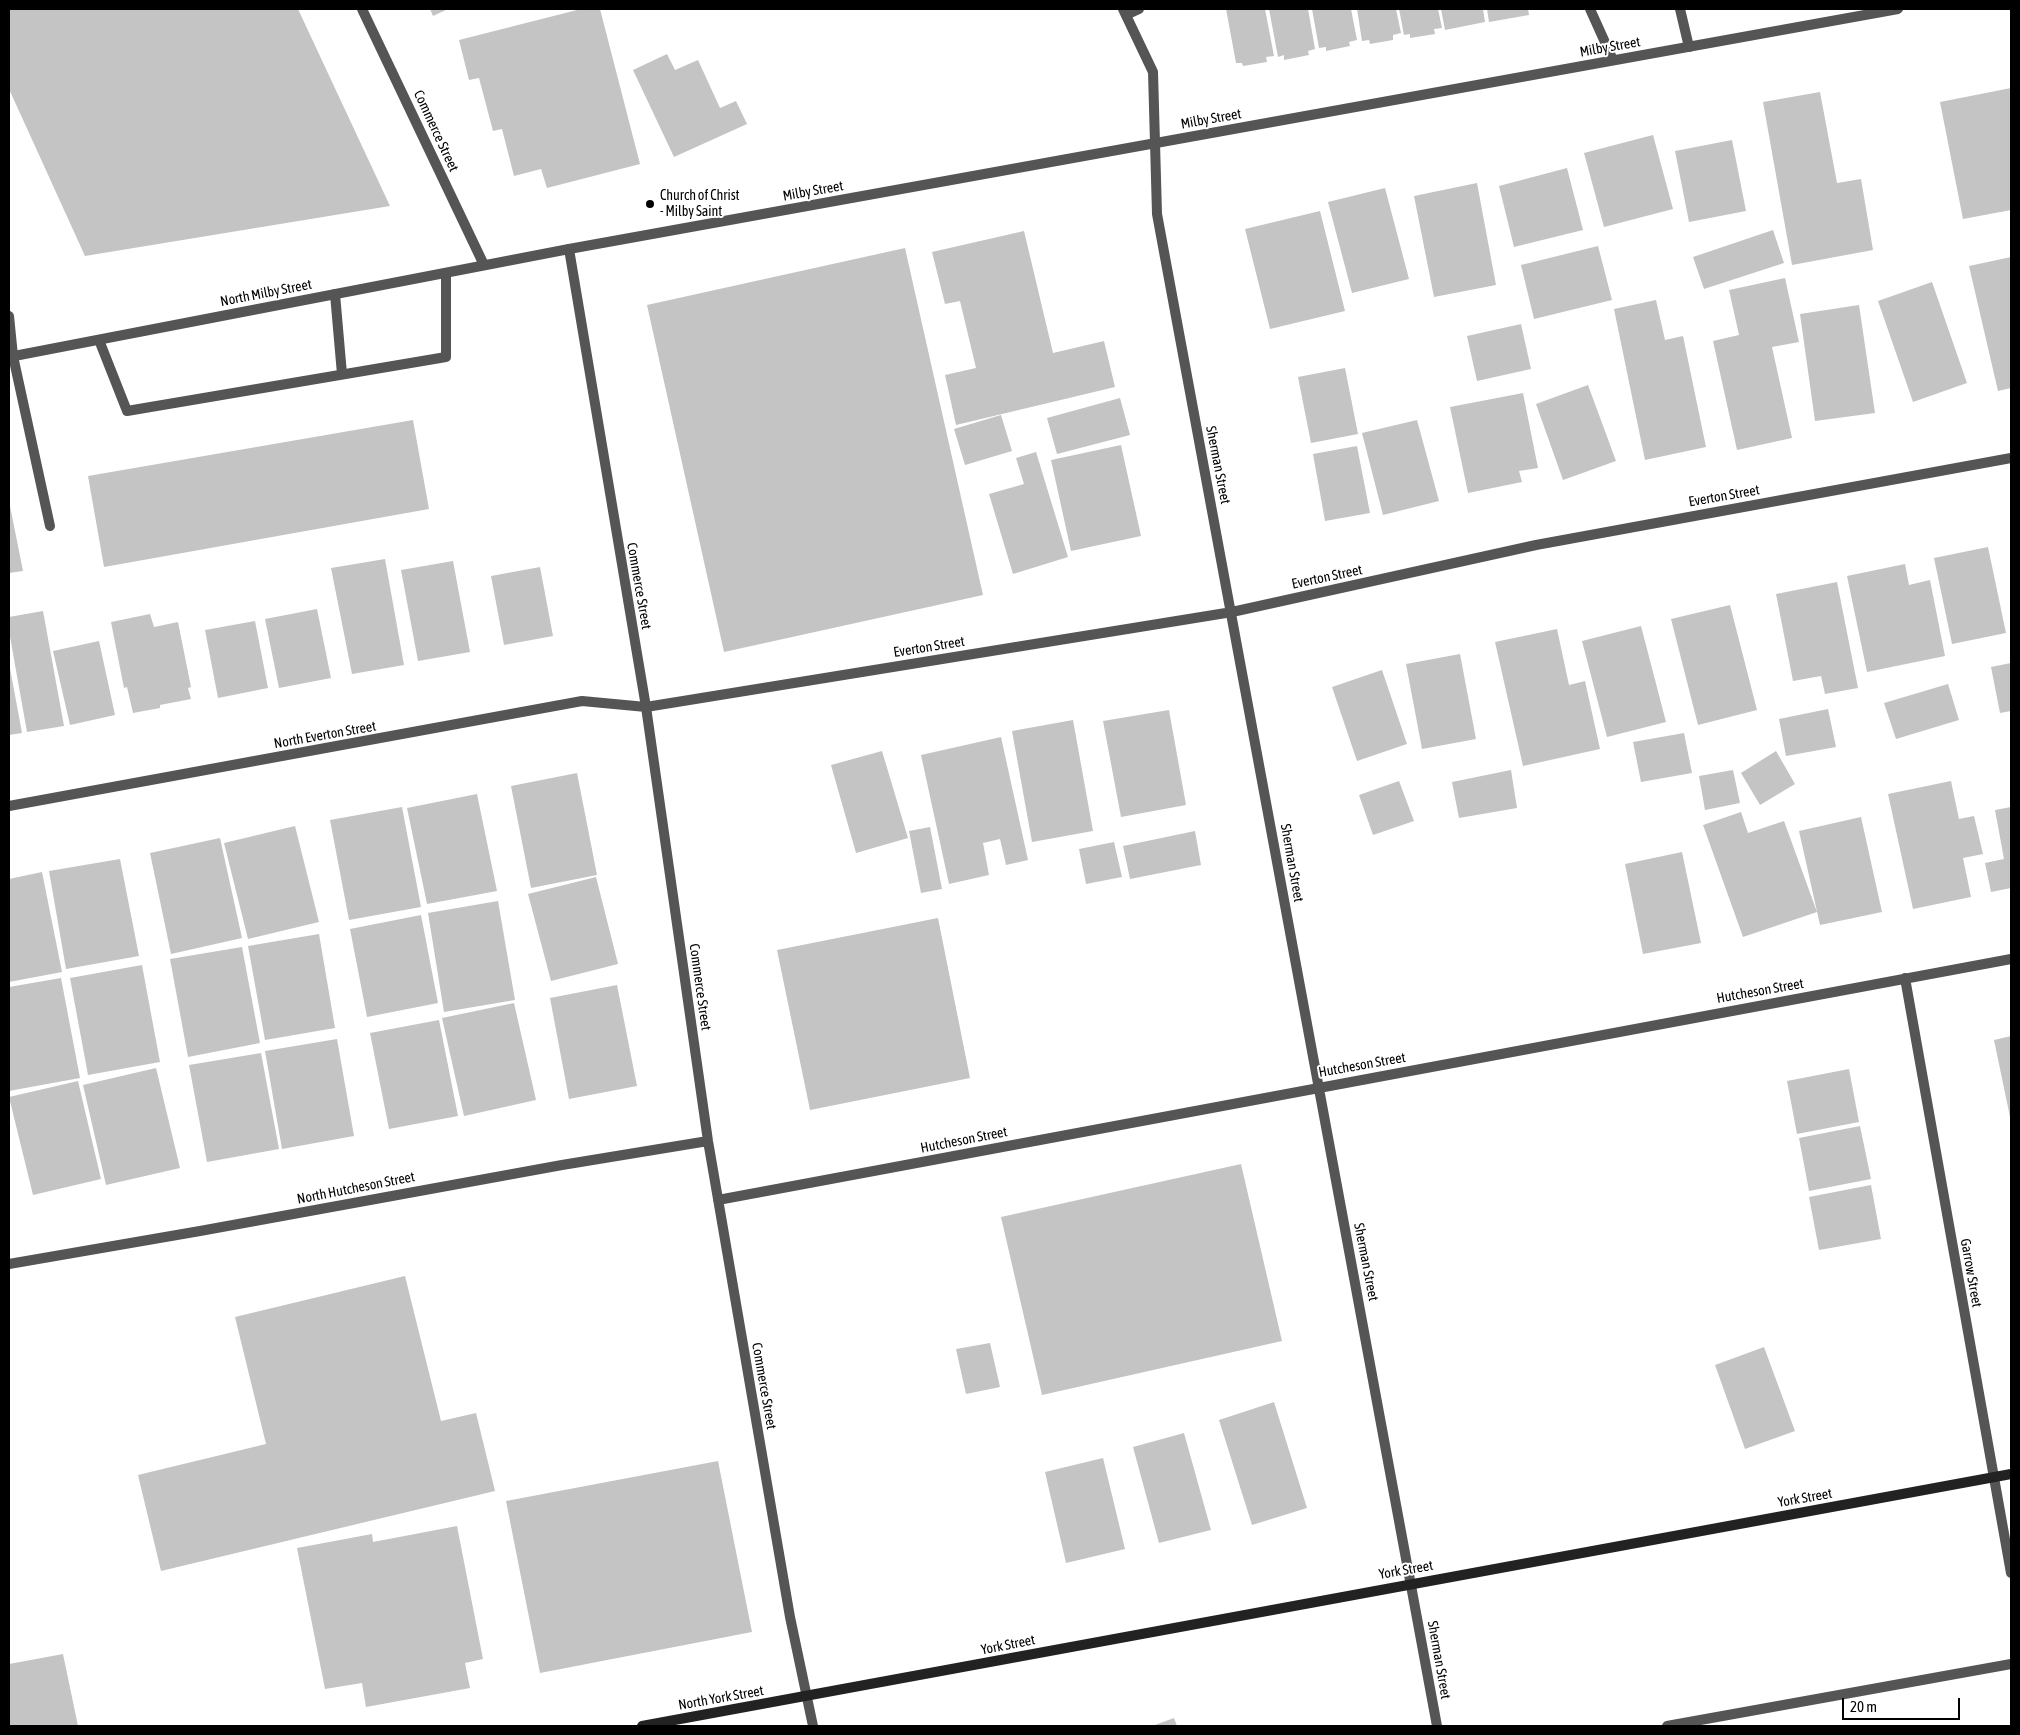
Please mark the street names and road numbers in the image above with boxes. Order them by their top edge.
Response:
street label: Milby Street [1578,33,1642,61]
street label: Commerce Street [410,88,462,174]
street label: Milby Street [1179,105,1243,133]
street label: Milby Street [781,177,845,205]
street label: North Milby Street [219,276,313,310]
street label: Sherman Street [1202,425,1234,505]
street label: Everton Street [1687,481,1761,511]
street label: Commerce Street [623,541,655,631]
street label: Everton Street [1290,561,1364,593]
street label: Everton Street [892,633,966,661]
street label: North Everton Street [273,718,377,752]
street label: Sherman Street [1277,823,1307,903]
street label: Commerce Street [686,942,714,1032]
street label: Hutcheson Street [1715,975,1805,1007]
street label: Hutcheson Street [1317,1049,1407,1081]
street label: Hutcheson Street [919,1123,1009,1157]
street label: North Hutcheson Street [296,1168,416,1208]
street label: Sherman Street [1350,1222,1382,1302]
street label: Garrow Street [1957,1237,1985,1309]
street label: Commerce Street [748,1341,780,1431]
street label: York Street [1777,1485,1833,1511]
street label: York Street [1378,1557,1434,1583]
street label: Sherman Street [1424,1620,1454,1700]
street label: York Street [979,1632,1037,1658]
street label: North York Street [677,1682,765,1714]

